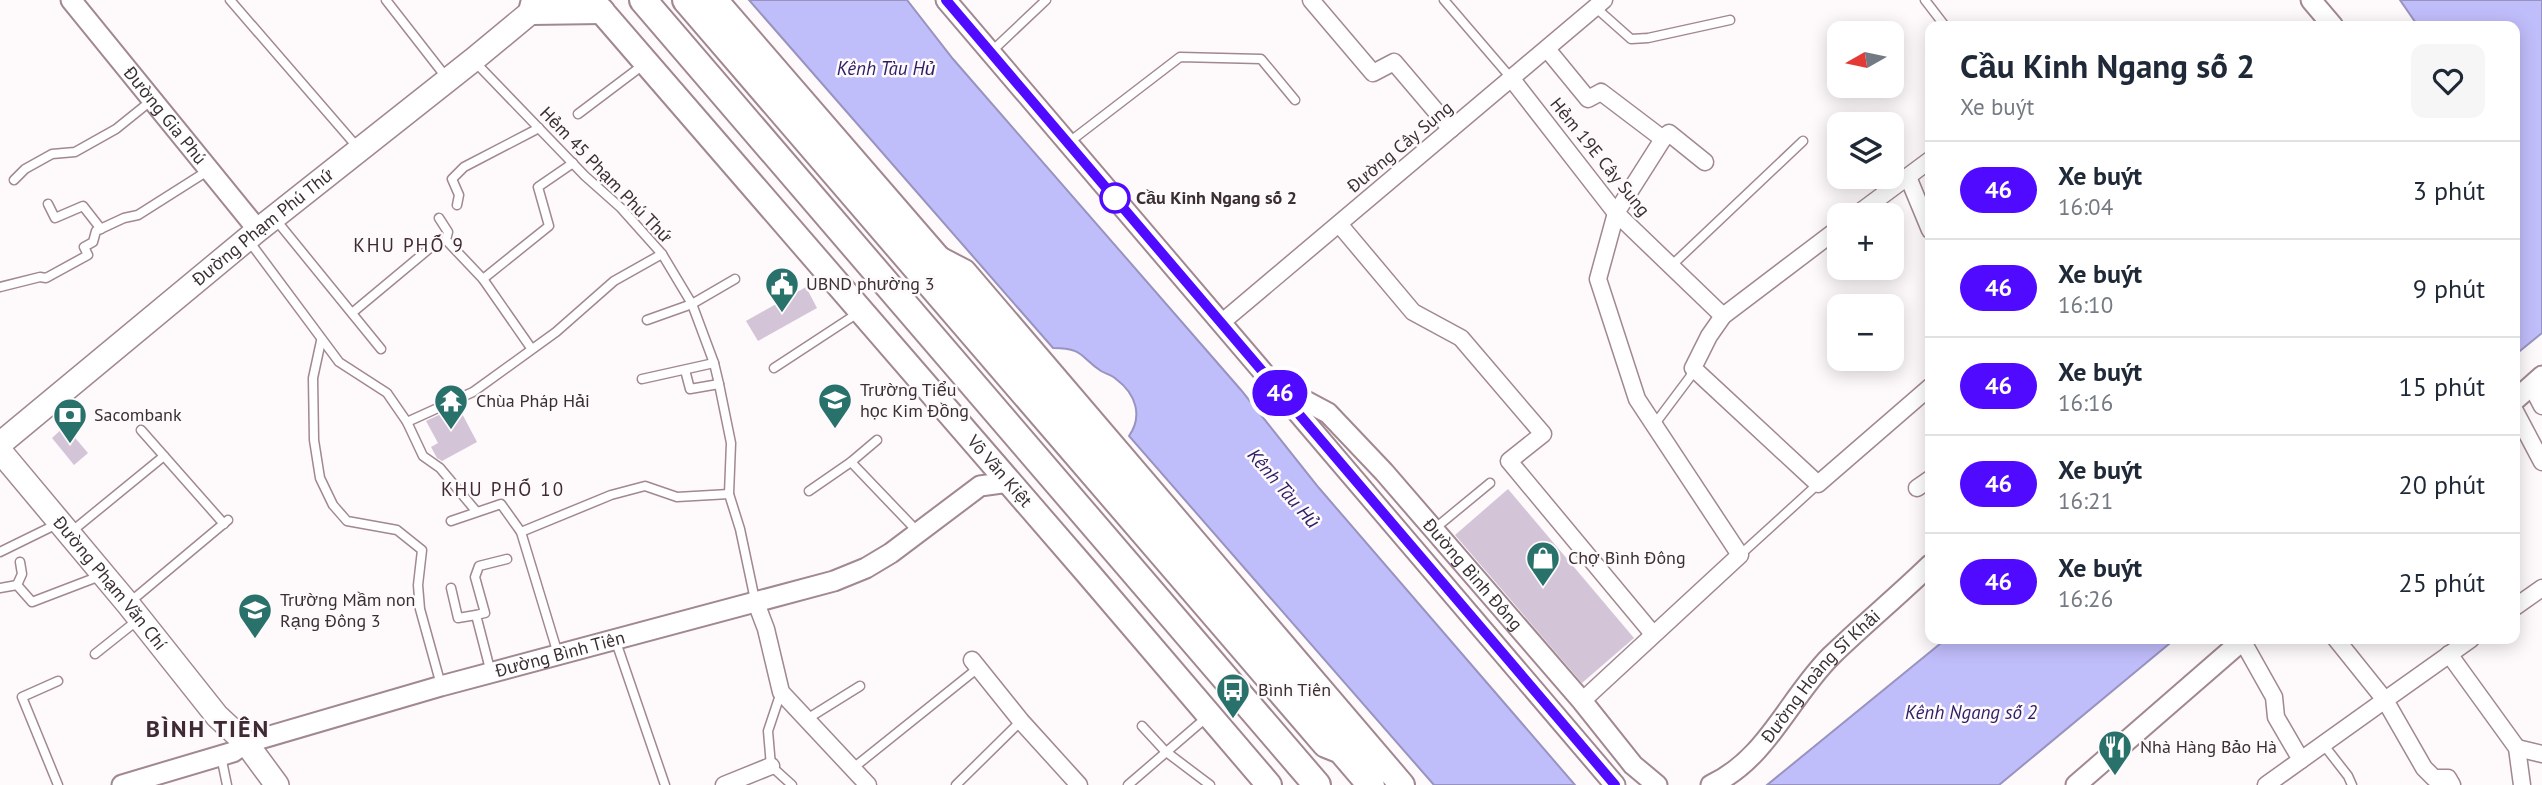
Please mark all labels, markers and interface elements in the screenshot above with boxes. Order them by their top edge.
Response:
north arrow [1827,21,1904,98]
map controls [1827,21,1904,371]
text: Cầu Kinh Ngang số 2 [1960,44,2255,87]
button: heart [2411,44,2485,118]
water label: Kênh Tàu Hủ [837,56,936,80]
street label: Đường Gia Phú [118,61,212,169]
text: Xe buýt [1960,92,2034,121]
street label: Hẻm 19E Cây Sung [1545,93,1655,221]
street label: Đường Cây Sung [1342,96,1457,198]
street label: Hẻm 45 Phạm Phú Thứ [535,102,678,248]
button: layers [1827,112,1904,189]
text: Xe buýt [2058,159,2142,192]
street label: Đường Phạm Phú Thứ [187,163,338,291]
text: 46 [1985,174,2012,205]
text: 3 phút [2413,174,2485,207]
marker: Cầu Kinh Ngang số 2 [1100,183,1130,213]
place label: Cầu Kinh Ngang số 2 [1136,186,1297,209]
text: 16:04 [2058,192,2113,221]
button: + [1827,203,1904,280]
district label: KHU PHỐ 9 [353,233,465,257]
text: Xe buýt [2058,257,2142,290]
public building icon: UBND phường 3 [763,265,801,314]
place label: UBND phường 3 [806,272,935,295]
text: 46 [1985,272,2012,303]
text: 9 phút [2413,272,2485,305]
text: 16:10 [2058,290,2113,319]
button: − [1827,294,1904,371]
text: Xe buýt [2058,355,2142,388]
line badge: 46 [1248,370,1312,416]
text: 46 [1985,370,2012,401]
text: 15 phút [2399,370,2485,403]
text: 46 [1266,377,1294,408]
place label: Trường Tiểu học Kim Đồng [860,378,969,422]
school or university icon: Trường Tiểu học Kim Đồng [816,381,854,430]
temple icon: Chùa Pháp Hải [432,382,470,431]
text: 16:16 [2058,388,2113,417]
place label: Chùa Pháp Hải [476,389,590,412]
bank icon: Sacombank [51,396,89,445]
place label: Sacombank [94,403,182,426]
street label: Võ Văn Kiệt [962,429,1038,512]
water label: Kênh Tàu Hủ [1243,443,1326,533]
text: Xe buýt [2058,453,2142,486]
text: 46 [1985,468,2012,499]
text: 20 phút [2399,468,2485,501]
district label: KHU PHỐ 10 [441,477,565,501]
text: 16:21 [2058,486,2113,515]
street label: Đường Phạm Văn Chí [48,510,172,655]
street label: Đường Bình Đông [1418,513,1528,635]
shop icon: Chợ Bình Đông [1524,539,1562,588]
place label: Chợ Bình Đông [1568,546,1686,569]
text: Xe buýt [2058,551,2142,584]
text: 46 [1985,566,2012,597]
text: 25 phút [2399,566,2485,599]
text: 16:26 [2058,584,2113,613]
place label: Trường Mầm non Rạng Đông 3 [280,588,415,632]
school or university icon: Trường Mầm non Rạng Đông 3 [236,591,274,640]
street label: Đường Hoàng Sĩ Khải [1755,604,1885,748]
street label: Đường Bình Tiên [492,625,627,682]
bus stop icon: Bình Tiên [1214,671,1252,720]
place label: Bình Tiên [1258,678,1331,701]
water label: Kênh Ngang số 2 [1905,700,2037,724]
district label: BÌNH TIÊN [146,713,270,744]
restaurant icon: Nhà Hàng Bảo Hà [2096,728,2134,777]
place label: Nhà Hàng Bảo Hà [2140,735,2277,758]

